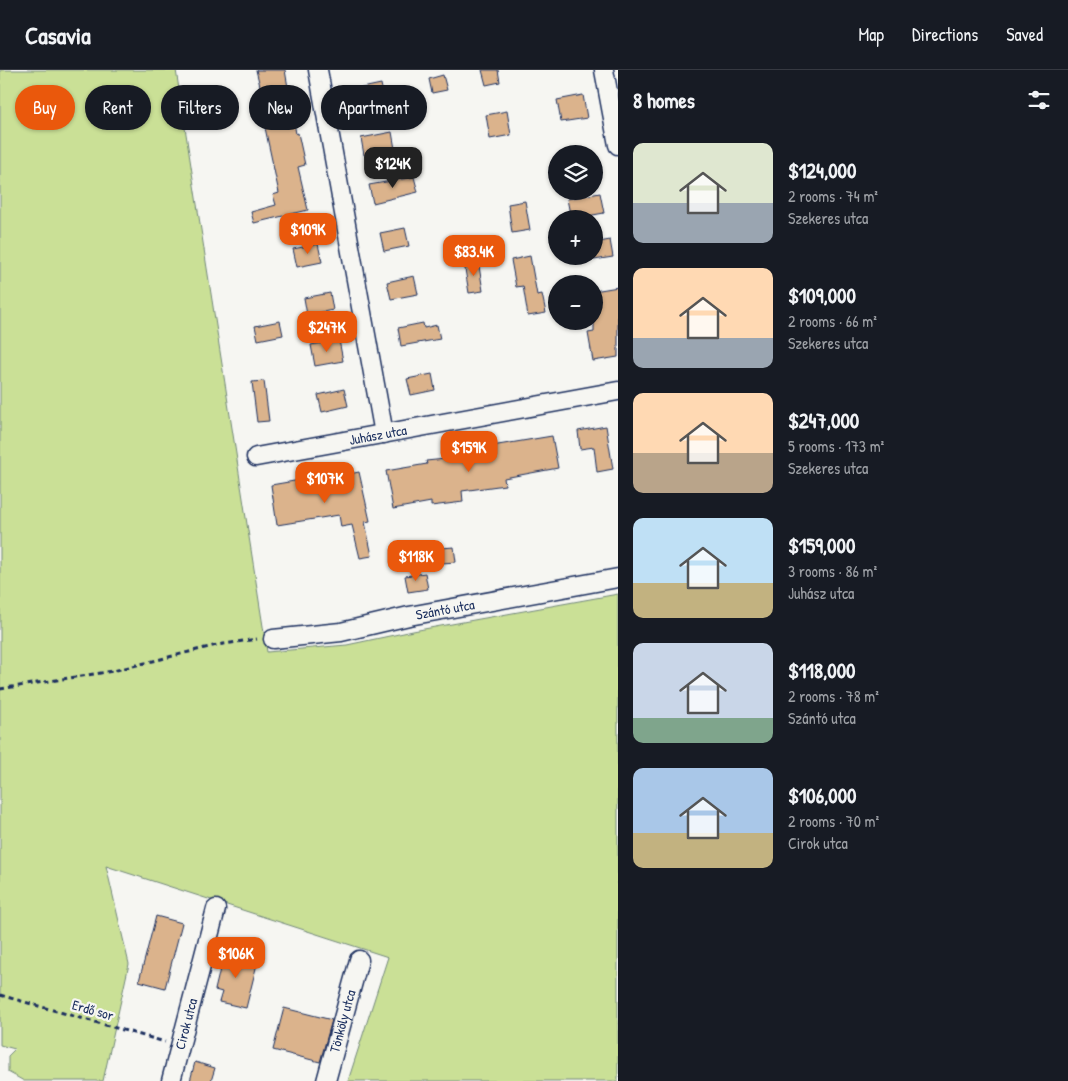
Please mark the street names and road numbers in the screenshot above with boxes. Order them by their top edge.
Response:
street label: Juhász utca [348,420,409,449]
street label: Szántó utca [414,594,476,624]
street label: Tönköly utca [324,987,360,1055]
street label: Erdő sor [70,995,117,1025]
street label: Cirok utca [170,996,201,1051]

